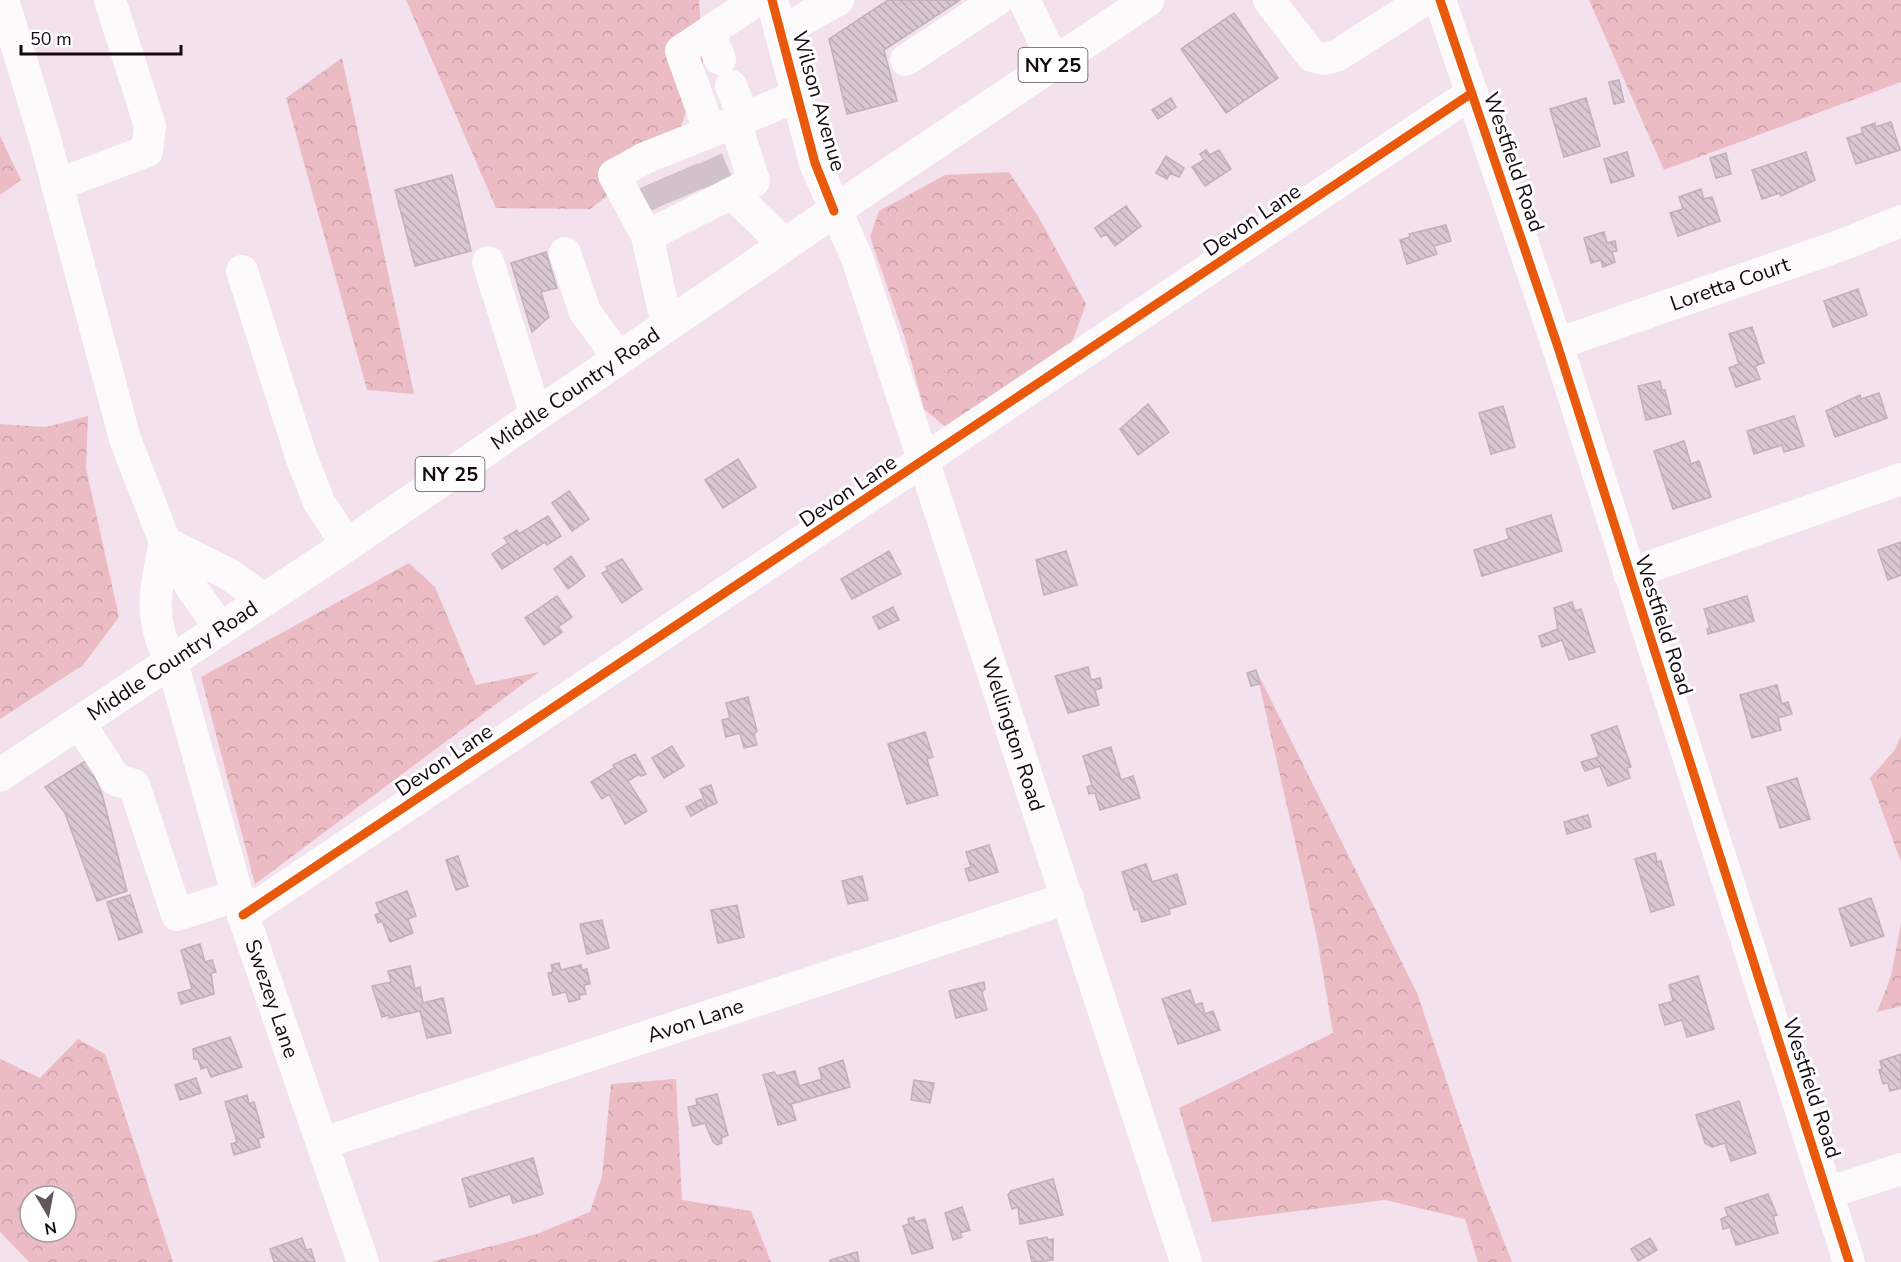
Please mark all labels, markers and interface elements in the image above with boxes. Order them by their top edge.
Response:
scale bar [21,18,182,56]
text: 50 m [30,27,72,51]
street label: Wilson Avenue [786,28,852,174]
road number: NY 25 [1018,48,1088,82]
street label: Westfield Road [1477,88,1551,236]
street label: Devon Lane [1198,177,1306,263]
street label: Loretta Court [1666,250,1794,318]
street label: Middle Country Road [485,321,665,456]
street label: Devon Lane [794,448,902,534]
road number: NY 25 [416,457,484,491]
street label: Westfield Road [1628,551,1700,699]
street label: Middle Country Road [82,594,263,727]
street label: Wellington Road [975,654,1051,815]
street label: Devon Lane [390,717,498,803]
street label: Swezey Lane [238,936,305,1062]
street label: Avon Lane [643,992,747,1049]
street label: Westfield Road [1776,1014,1848,1162]
north arrow [18,1184,78,1244]
text: N [43,1216,58,1240]

